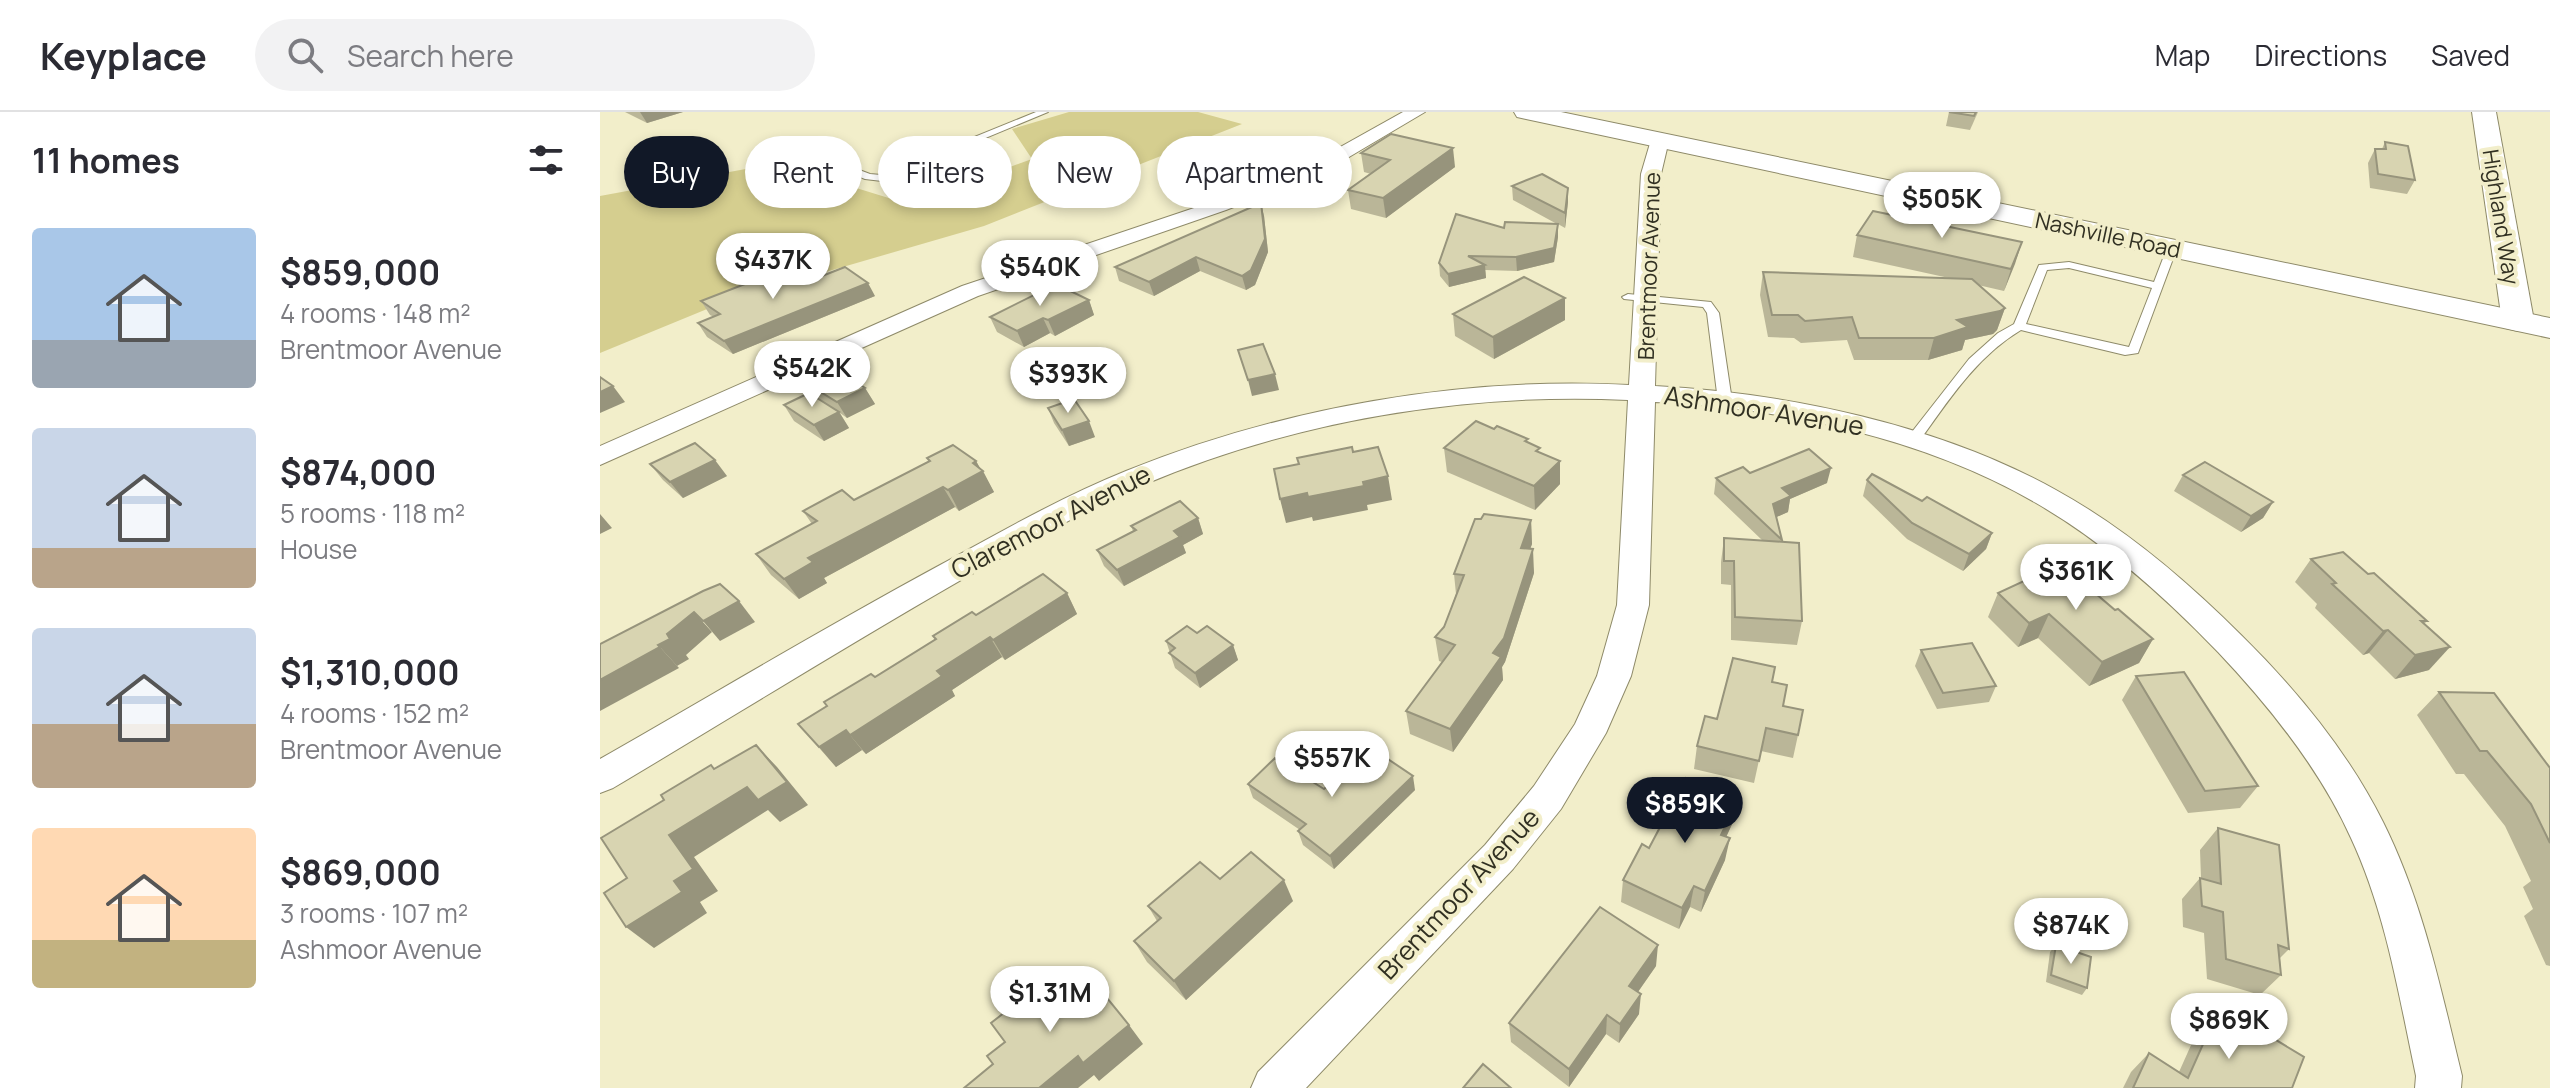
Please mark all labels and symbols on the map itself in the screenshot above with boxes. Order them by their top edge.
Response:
street label: Highland Way [2475,147,2527,287]
street label: Brentmoor Avenue [1631,171,1667,360]
pin: $505K [1886,172,1998,240]
street label: Nashville Road [2033,205,2183,265]
pin: $437K [717,233,829,301]
pin: $540K [984,240,1096,308]
pin: $542K [756,341,868,409]
pin: $393K [1012,347,1124,415]
street label: Ashmoor Avenue [1662,376,1867,444]
street label: Claremoor Avenue [945,455,1156,587]
pin: $361K [2020,544,2132,612]
pin: $557K [1276,731,1388,799]
pin: $859K [1629,777,1741,845]
street label: Brentmoor Avenue [1369,800,1547,987]
pin: $874K [2015,898,2127,966]
pin: $1.31M [985,966,1115,1034]
pin: $869K [2173,993,2285,1061]

